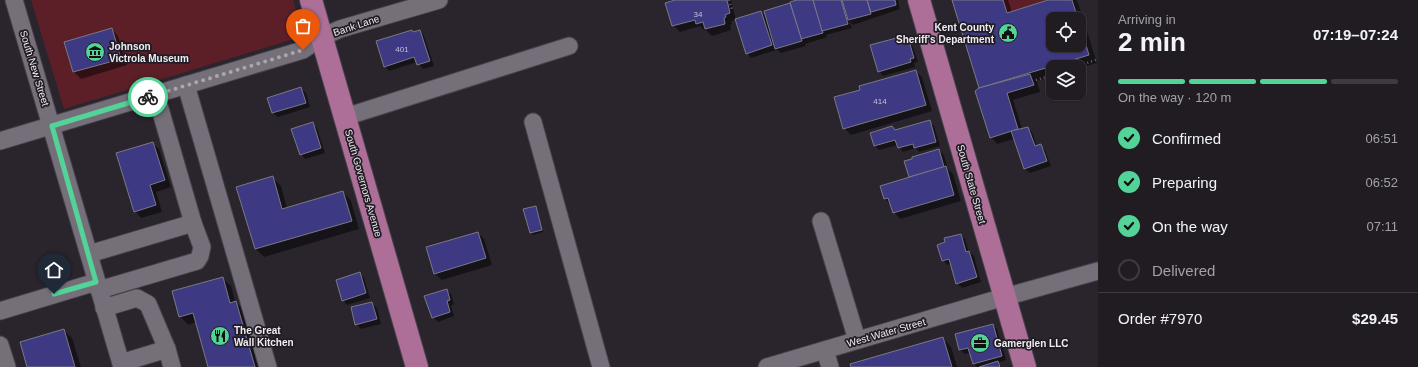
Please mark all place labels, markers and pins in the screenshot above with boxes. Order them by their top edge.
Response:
pin [286,9,320,50]
place label: Kent County Sheriff's Department [896,22,995,45]
public building icon: Kent County Sheriff's Department [997,22,1019,44]
museum icon: Johnson Victrola Museum [84,41,106,63]
place label: Johnson Victrola Museum [109,41,189,64]
pin [37,253,71,294]
restaurant icon: The Great Wall Kitchen [209,325,231,347]
place label: The Great Wall Kitchen [234,325,294,348]
office icon: Gamerglen LLC [969,332,991,354]
place label: Gamerglen LLC [994,338,1068,349]

